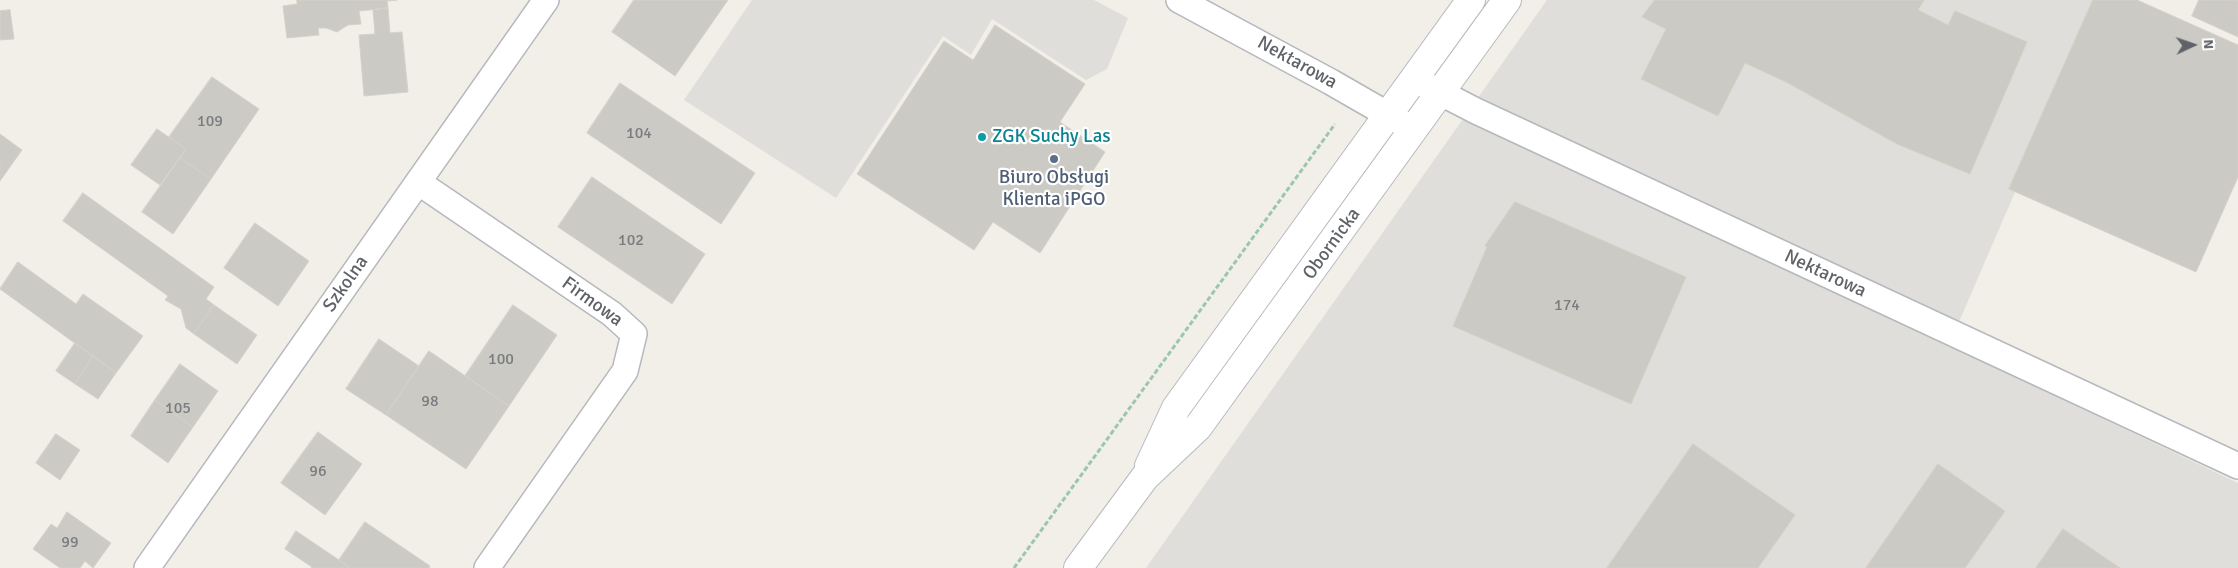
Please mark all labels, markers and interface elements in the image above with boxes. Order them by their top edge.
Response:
north arrow [2168,20,2218,70]
street label: Nektarowa [1253,32,1341,94]
text: N [2200,39,2217,50]
house number: 109 [197,112,223,132]
house number: 104 [626,124,652,144]
place label: ZGK Suchy Las [992,126,1111,148]
marker: ZGK Suchy Las [976,131,988,143]
marker: Biuro Obsługi Klienta iPGO [1048,153,1060,165]
place label: Biuro Obsługi Klienta iPGO [999,167,1109,211]
street label: Obornicka [1298,204,1366,284]
house number: 102 [618,231,644,251]
street label: Nektarowa [1780,245,1870,303]
street label: Szkolna [318,251,374,317]
street label: Firmowa [557,272,627,332]
house number: 174 [1554,296,1580,316]
house number: 100 [488,350,514,370]
house number: 98 [421,392,439,412]
house number: 105 [165,399,191,419]
house number: 96 [309,462,327,482]
house number: 99 [61,533,79,553]

